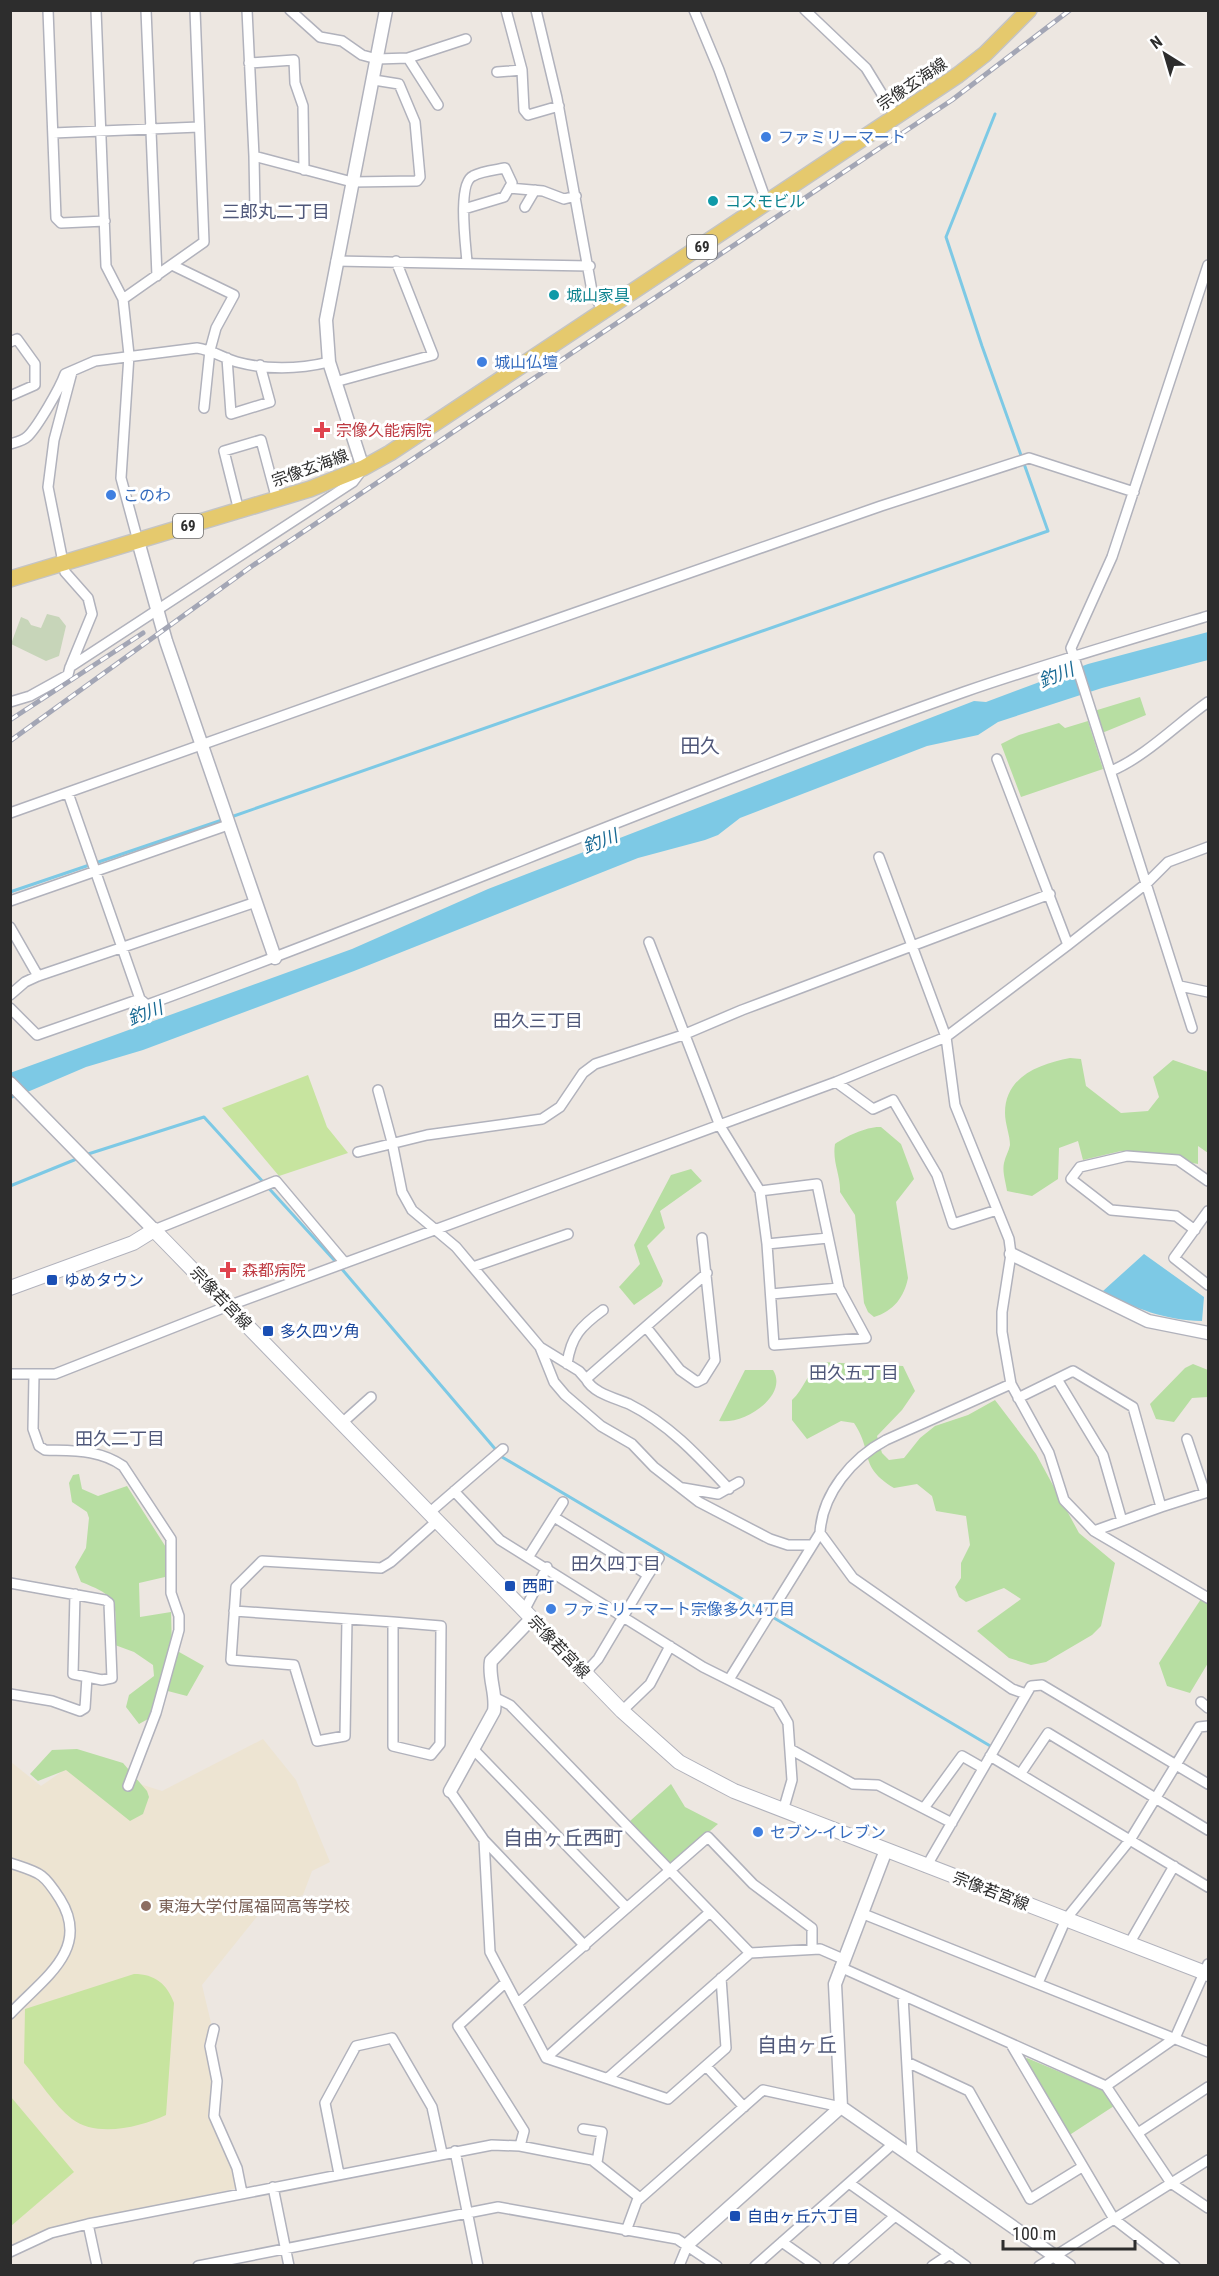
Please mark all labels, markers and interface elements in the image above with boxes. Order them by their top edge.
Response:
north arrow [1135,24,1195,84]
text: N [1147,32,1166,53]
street label: 宗像玄海線 [874,54,950,114]
place label: ファミリーマート [778,128,906,147]
marker: ファミリーマート [759,130,773,144]
place label: コスモビル [725,192,805,211]
marker: コスモビル [706,194,720,208]
district label: 三郎丸二丁目 [222,201,330,222]
road number: 69 [687,235,717,259]
place label: 城山家具 [566,286,630,305]
marker: 城山家具 [547,288,561,302]
place label: 城山仏壇 [494,353,558,372]
marker: 城山仏壇 [475,355,489,369]
marker: 宗像久能病院 [313,421,331,439]
place label: 宗像久能病院 [336,421,432,440]
street label: 宗像玄海線 [269,445,351,491]
place label: このわ [123,486,171,505]
marker: このわ [104,488,118,502]
road number: 69 [173,514,203,538]
water label: 釣川 [1035,658,1078,691]
district label: 田久 [680,734,720,758]
water label: 釣川 [579,824,622,857]
water label: 釣川 [124,996,167,1029]
district label: 田久三丁目 [493,1010,583,1031]
marker: 森都病院 [219,1261,237,1279]
place label: 森都病院 [242,1261,306,1280]
street label: 宗像若宮線 [186,1263,256,1333]
place label: ゆめタウン [64,1271,144,1290]
marker: ゆめタウン [45,1273,59,1287]
place label: 多久四ツ角 [280,1322,360,1341]
marker: 多久四ツ角 [261,1324,275,1338]
district label: 田久五丁目 [809,1362,899,1383]
district label: 田久二丁目 [75,1428,165,1449]
district label: 田久四丁目 [571,1553,661,1574]
place label: 西町 [522,1577,554,1596]
marker: 西町 [503,1579,517,1593]
place label: ファミリーマート宗像多久4丁目 [563,1600,795,1619]
marker: ファミリーマート宗像多久4丁目 [544,1602,558,1616]
street label: 宗像若宮線 [524,1612,594,1682]
place label: セブン-イレブン [770,1823,886,1842]
marker: セブン-イレブン [751,1825,765,1839]
district label: 自由ヶ丘西町 [503,1826,623,1850]
street label: 宗像若宮線 [950,1868,1032,1914]
place label: 東海大学付属福岡高等学校 [158,1897,350,1916]
marker: 東海大学付属福岡高等学校 [139,1899,153,1913]
district label: 自由ヶ丘 [757,2033,837,2057]
place label: 自由ヶ丘六丁目 [747,2207,859,2226]
marker: 自由ヶ丘六丁目 [728,2209,742,2223]
scale bar [1003,2213,1135,2251]
text: 100 m [1012,2223,1056,2244]

